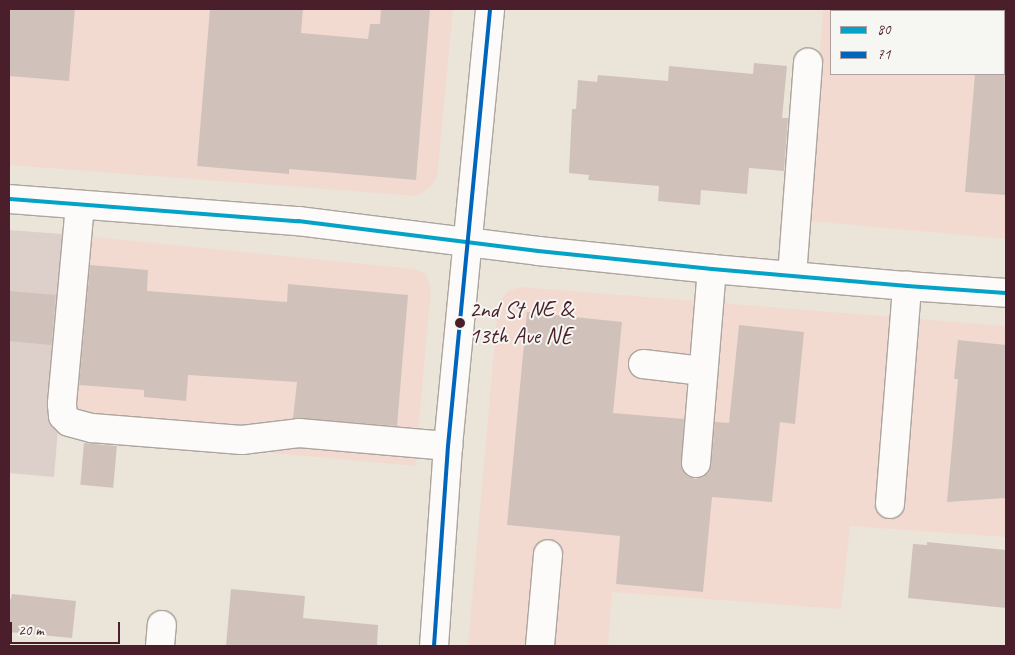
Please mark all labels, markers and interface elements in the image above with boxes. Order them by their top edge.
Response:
legend [830,10,1005,75]
text: 80 [877,20,891,39]
text: 71 [877,45,891,64]
place label: 2nd St NE & 13th Ave NE [469,296,574,350]
marker: 2nd St NE & 13th Ave NE [455,318,465,328]
scale bar [12,612,122,644]
text: 20 m [18,621,44,640]

